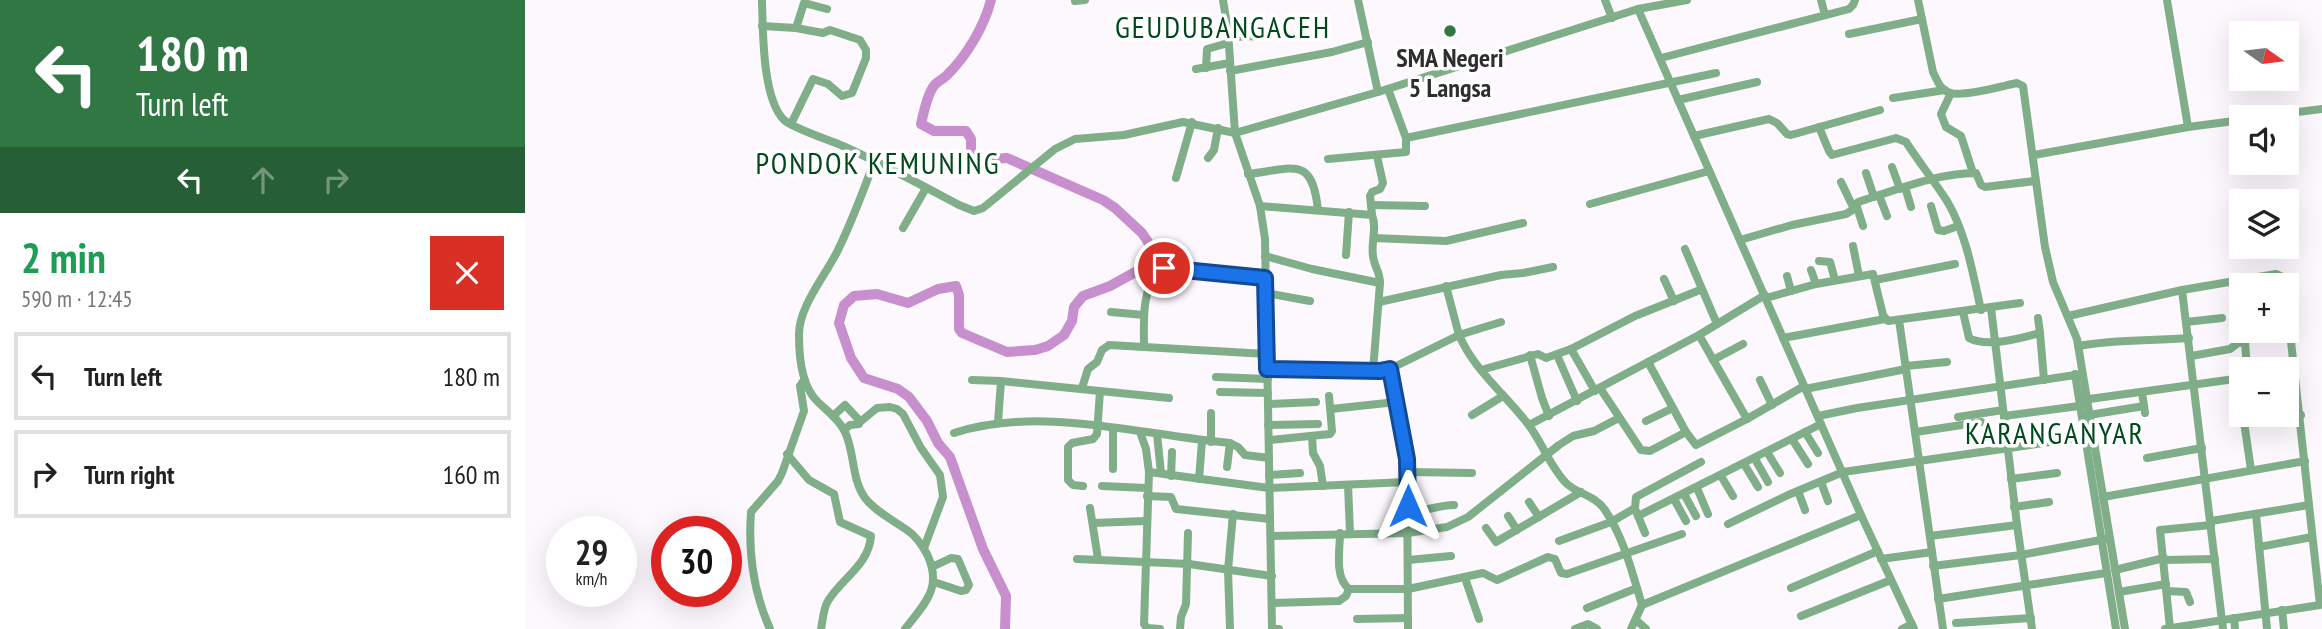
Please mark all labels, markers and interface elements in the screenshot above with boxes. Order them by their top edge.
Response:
district label: GEUDUBANGACEH [1115,7,1331,46]
text: 180 m [136,21,249,85]
north arrow [2229,21,2299,91]
map controls [2229,21,2299,427]
marker: SMA Negeri 5 Langsa [1442,23,1458,39]
icon: left [21,28,112,119]
place label: SMA Negeri 5 Langsa [1396,41,1504,104]
text: Turn left [136,83,228,125]
button: sound [2229,105,2299,175]
district label: PONDOK KEMUNING [756,143,1000,182]
icon: left [171,161,209,199]
icon: ahead [244,161,282,199]
icon: right [317,161,355,199]
button: layers [2229,189,2299,259]
text: 2 min [21,230,106,285]
button: close [430,236,504,310]
pin [1134,238,1194,298]
icon: arrive [1145,249,1183,287]
button: + [2229,273,2299,343]
text: 590 m · 12:45 [21,284,133,313]
icon: left [25,357,63,395]
button: − [2229,357,2299,427]
text: Turn left [84,360,162,393]
text: 180 m [442,360,500,393]
district label: KARANGANYAR [1965,413,2145,452]
icon: right [25,455,63,493]
text: Turn right [84,458,175,491]
text: 160 m [442,458,500,491]
position arrow [1371,469,1445,543]
speed limit sign: 30 [651,516,742,607]
text: 29 [575,529,608,575]
text: km/h [576,567,607,590]

